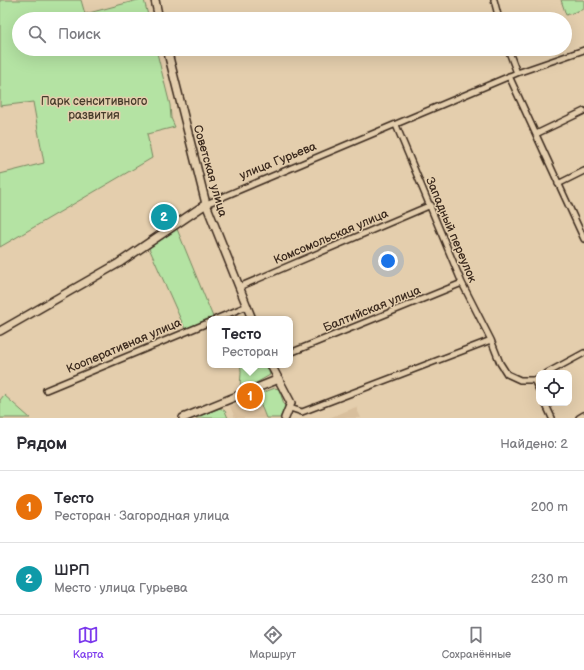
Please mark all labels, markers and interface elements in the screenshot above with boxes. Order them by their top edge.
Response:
search box [12,12,572,56]
icon: search [26,23,48,45]
text: Поиск [58,25,101,44]
park label: Парк сенситивного развития [41,94,147,123]
street label: Советская улица [190,123,230,219]
street label: улица Гурьева [237,139,319,183]
street label: Западный переулок [422,175,480,286]
pin: 2 [151,202,177,232]
street label: Комсомольская улица [271,206,391,268]
your location [378,251,398,271]
street label: Балтийская улица [321,283,423,335]
street label: Кооперативная улица [64,315,184,377]
popup [207,316,293,368]
text: Тесто [222,325,262,344]
text: Ресторан [222,344,278,360]
map controls [536,370,572,406]
button: locate [536,370,572,406]
pin: 1 [237,381,263,411]
text: Рядом [16,434,67,454]
text: Найдено: 2 [500,436,568,452]
text: Тесто [54,489,94,508]
text: 1 [26,499,32,515]
text: 200 m [531,499,568,515]
text: Ресторан · Загородная улица [54,508,230,524]
text: ШРП [54,561,90,580]
text: 2 [25,571,33,587]
text: 230 m [531,571,568,587]
text: Место · улица Гурьева [54,580,188,596]
tab: Карта [73,624,104,661]
tab: Маршрут [249,624,296,661]
tab: Сохранённые [442,624,511,661]

